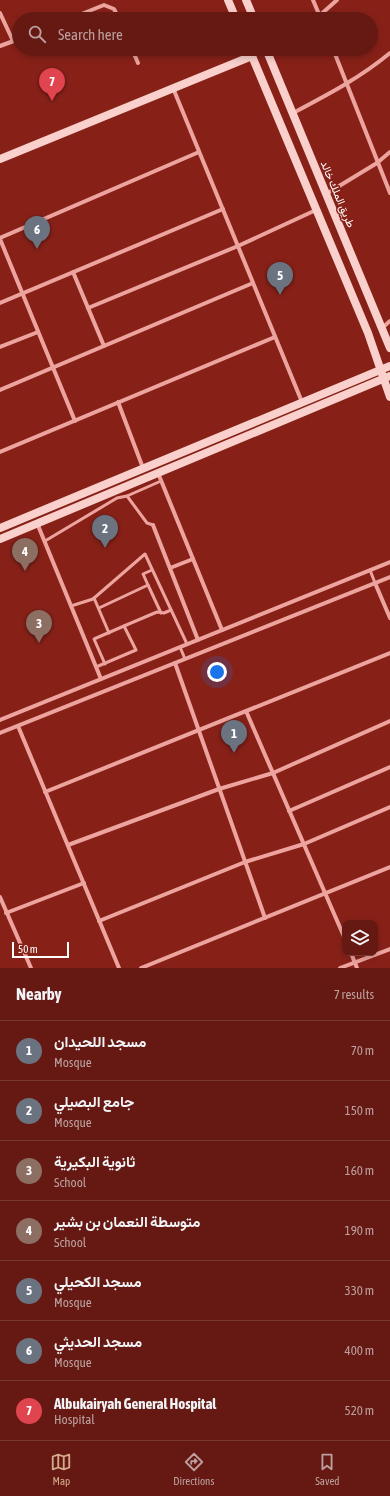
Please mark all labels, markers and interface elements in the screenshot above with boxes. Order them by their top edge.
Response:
search box [12,12,378,56]
icon: search [26,23,48,45]
text: Search here [58,26,123,43]
pin: 7 [39,68,65,101]
street label: طريق الملك خالد [318,159,357,229]
pin: 6 [24,216,50,249]
pin: 5 [267,262,293,295]
pin: 2 [92,515,118,548]
pin: 4 [12,538,38,571]
pin: 3 [26,610,52,643]
your location [207,662,227,682]
pin: 1 [221,720,247,753]
map controls [342,920,378,956]
button: layers [342,920,378,956]
scale bar [12,940,69,959]
text: 50 m [18,943,38,955]
text: Nearby [16,984,62,1004]
text: 7 results [334,987,374,1002]
text: مسجد اللحيدان [54,1033,147,1050]
text: 1 [26,1043,32,1058]
text: 70 m [351,1043,374,1058]
text: Mosque [54,1055,92,1070]
text: جامع البصيلي [54,1093,134,1110]
text: 2 [26,1103,32,1118]
text: 150 m [345,1103,374,1118]
text: Mosque [54,1115,92,1130]
text: ثانوية البكيرية [54,1153,135,1170]
text: 3 [26,1163,32,1178]
text: 160 m [345,1163,374,1178]
text: School [54,1175,86,1190]
text: متوسطة النعمان بن بشير [54,1213,200,1230]
text: 4 [26,1223,32,1238]
text: 190 m [345,1223,374,1238]
text: School [54,1235,86,1250]
text: مسجد الكحيلي [54,1273,142,1290]
text: 5 [26,1283,32,1298]
text: 330 m [345,1283,374,1298]
text: Mosque [54,1295,92,1310]
text: مسجد الحديثي [54,1333,142,1350]
text: 6 [26,1343,32,1358]
text: 400 m [345,1343,374,1358]
text: Mosque [54,1355,92,1370]
text: Albukairyah General Hospital [54,1395,216,1412]
text: 7 [26,1403,32,1418]
text: 520 m [345,1403,374,1418]
text: Hospital [54,1412,95,1427]
tab: Map [50,1451,72,1487]
tab: Directions [173,1451,214,1487]
tab: Saved [315,1451,340,1487]

